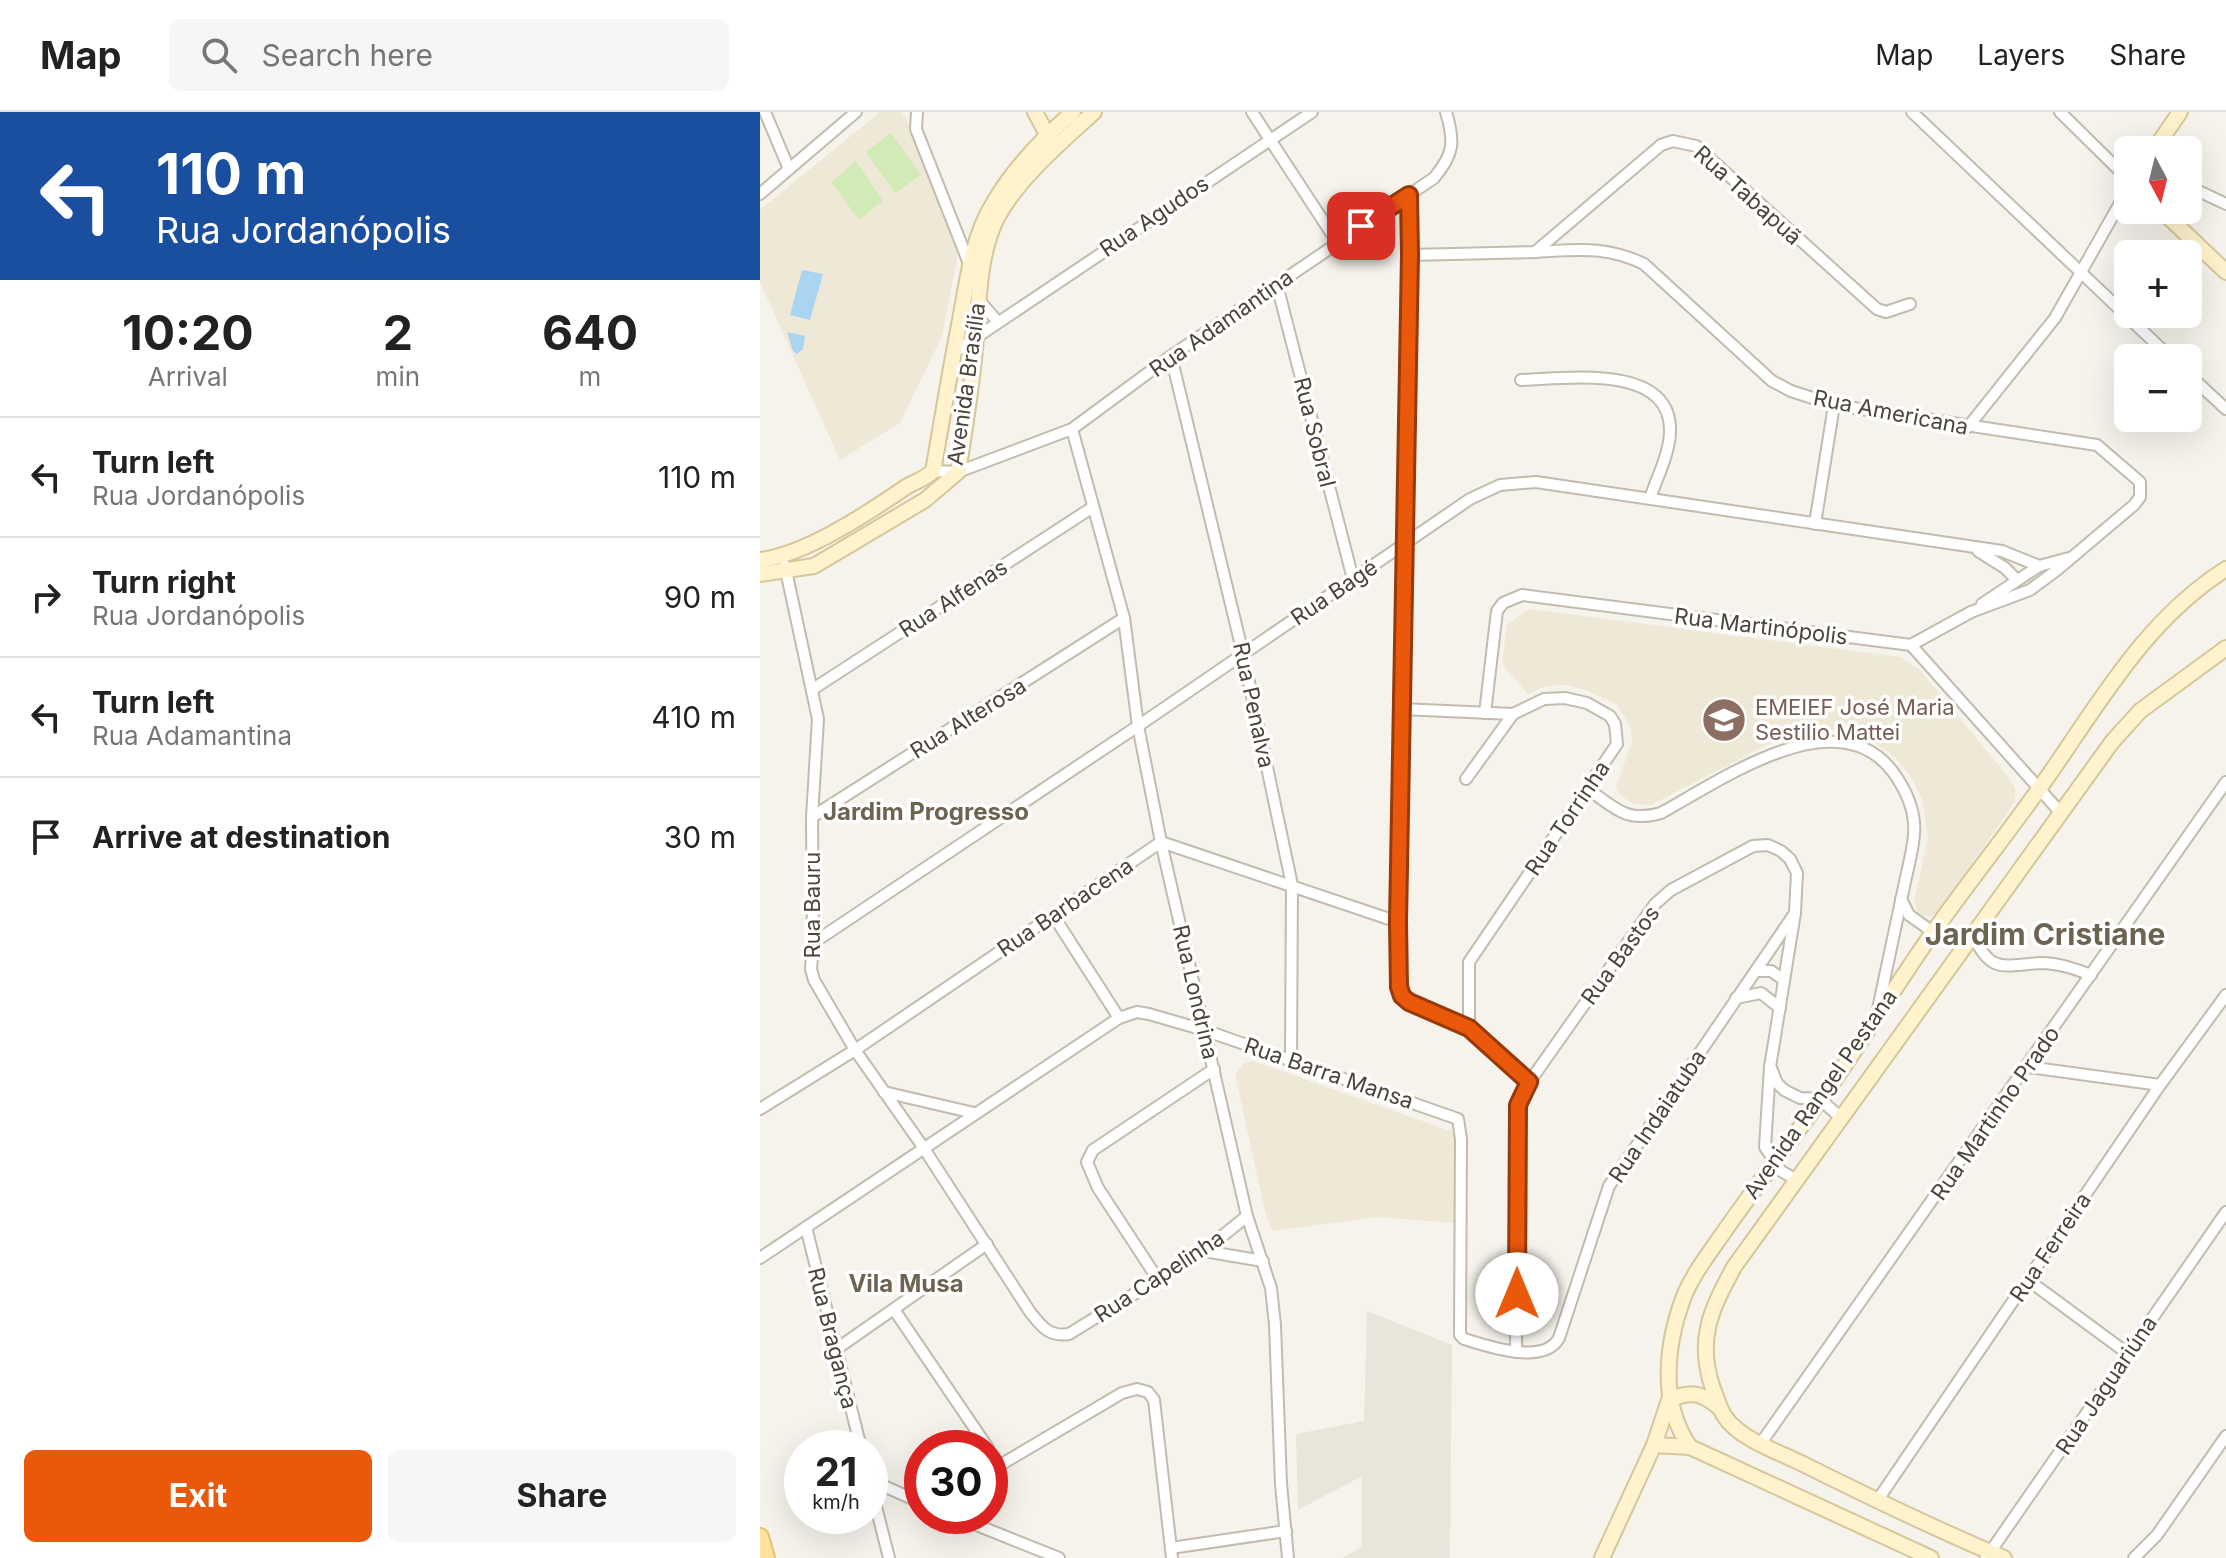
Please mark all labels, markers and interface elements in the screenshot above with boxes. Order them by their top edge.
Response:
search box [169,19,729,91]
text: Map [40,32,121,78]
icon: search [197,33,241,77]
text: Search here [261,37,433,73]
text: Map [1875,38,1933,72]
text: Layers [1977,38,2065,72]
text: Share [2109,38,2186,72]
north arrow [2114,136,2202,224]
map controls [2114,136,2202,432]
text: 110 m [156,140,306,208]
street label: Rua Tabapuã [1689,140,1807,250]
icon: left [24,144,128,248]
street label: Rua Agudos [1095,170,1213,262]
pin [1327,192,1395,260]
icon: arrive [1339,204,1383,248]
text: Rua Jordanópolis [156,208,451,252]
button: + [2114,240,2202,328]
street label: Rua Adamantina [1144,264,1298,382]
street label: Avenida Brasília [942,301,990,467]
text: 10:20 [122,303,254,362]
text: 2 [383,303,413,362]
text: 640 [542,303,638,362]
button: − [2114,344,2202,432]
text: Arrival [148,361,228,392]
text: min [376,361,420,392]
text: m [579,361,601,392]
street label: Rua Sobral [1289,374,1341,490]
street label: Rua Americana [1811,384,1971,440]
text: Turn left [92,444,214,480]
icon: left [24,455,68,499]
text: 110 m [658,459,736,495]
text: Rua Jordanópolis [92,480,305,511]
street label: Rua Alfenas [894,553,1012,643]
street label: Rua Bagé [1286,554,1382,630]
text: Turn right [92,564,236,600]
icon: right [24,575,68,619]
text: 90 m [664,579,736,615]
text: Rua Jordanópolis [92,600,305,631]
street label: Rua Martinópolis [1673,602,1849,650]
street label: Rua Penalva [1228,640,1280,770]
street label: Rua Alterosa [905,672,1031,764]
text: Turn left [92,684,214,720]
place label: EMEIEF José Maria Sestilio Mattei [1755,694,1955,745]
icon: left [24,695,68,739]
school or university icon: EMEIEF José Maria Sestilio Mattei [1700,696,1748,744]
text: 410 m [651,699,736,735]
text: Rua Adamantina [92,720,292,751]
street label: Rua Torrinha [1519,756,1615,880]
district label: Jardim Progresso [823,797,1029,826]
icon: arrive [24,815,68,859]
text: Arrive at destination [92,819,390,855]
text: 30 m [664,819,736,855]
street label: Rua Bauru [799,852,825,958]
street label: Rua Barbacena [992,852,1138,962]
street label: Rua Bastos [1575,900,1665,1010]
district label: Jardim Cristiane [1925,916,2165,952]
street label: Rua Londrina [1168,922,1224,1062]
street label: Avenida Rangel Pestana [1738,984,1902,1204]
street label: Rua Martinho Prado [1925,1021,2065,1205]
street label: Rua Barra Mansa [1241,1032,1417,1114]
street label: Rua Indaiatuba [1603,1045,1711,1187]
street label: Rua Ferreira [2004,1188,2096,1306]
street label: Rua Capelinha [1089,1224,1229,1328]
position arrow [1475,1252,1559,1336]
street label: Rua Bragança [803,1265,863,1411]
district label: Vila Musa [848,1269,964,1298]
street label: Rua Jaguariúna [2050,1311,2162,1459]
speed limit sign: 30 [904,1430,1008,1534]
text: 21 [815,1447,857,1496]
button: Exit [24,1450,372,1542]
button: Share [388,1450,736,1542]
text: km/h [812,1490,860,1514]

